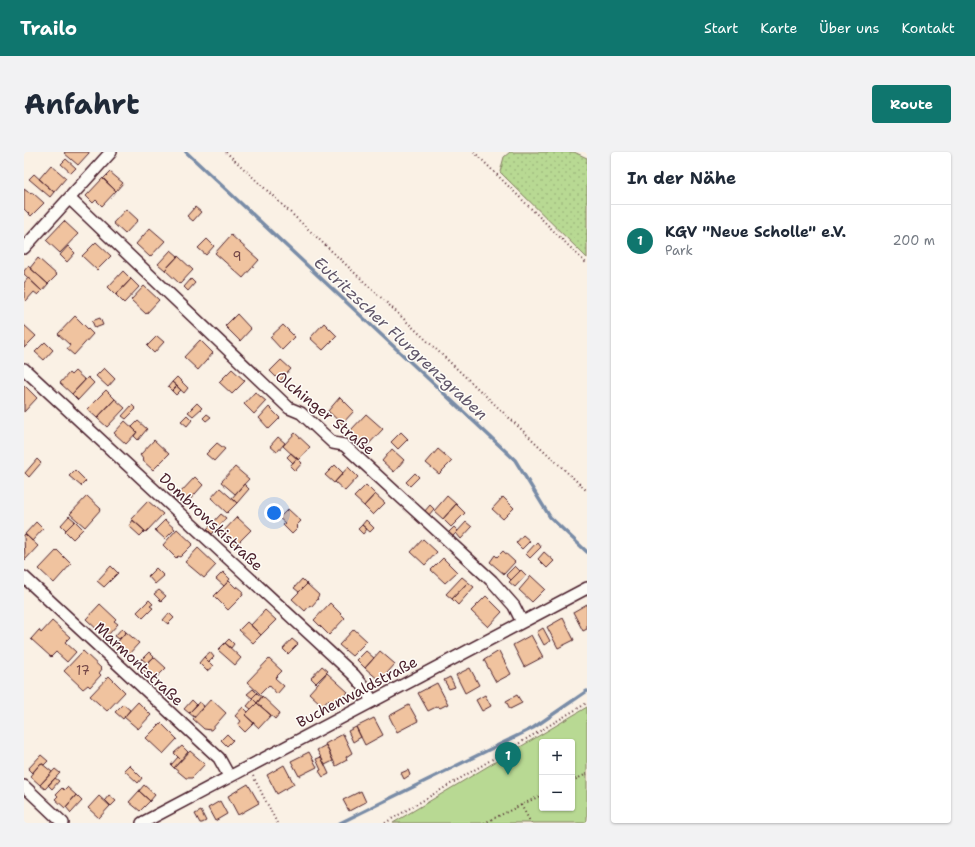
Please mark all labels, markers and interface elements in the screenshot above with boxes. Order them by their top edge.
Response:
text: Trailo [20,16,77,41]
text: Start [704,19,738,37]
text: Karte [760,19,797,37]
text: Über uns [819,19,879,37]
text: Kontakt [901,19,955,37]
text: Anfahrt [24,85,140,123]
button: Route [872,85,951,123]
text: In der Nähe [627,167,736,189]
text: KGV "Neue Scholle" e.V. [665,222,846,242]
text: 1 [637,232,643,249]
text: 200 m [893,232,935,249]
text: Park [665,242,693,259]
house number: 9 [232,248,242,265]
water label: Eutritzscher Flurgrenzgraben [309,252,492,425]
street label: Olchinger Straße [271,367,379,459]
street label: Dombrowskistraße [155,469,267,575]
your location [264,503,284,523]
street label: Marmontstraße [90,618,188,710]
street label: Buchenwaldstraße [293,652,421,732]
house number: 17 [76,662,90,679]
map controls [539,739,575,811]
button: + [539,739,575,775]
pin: 1 [495,742,521,775]
button: − [539,775,575,811]

